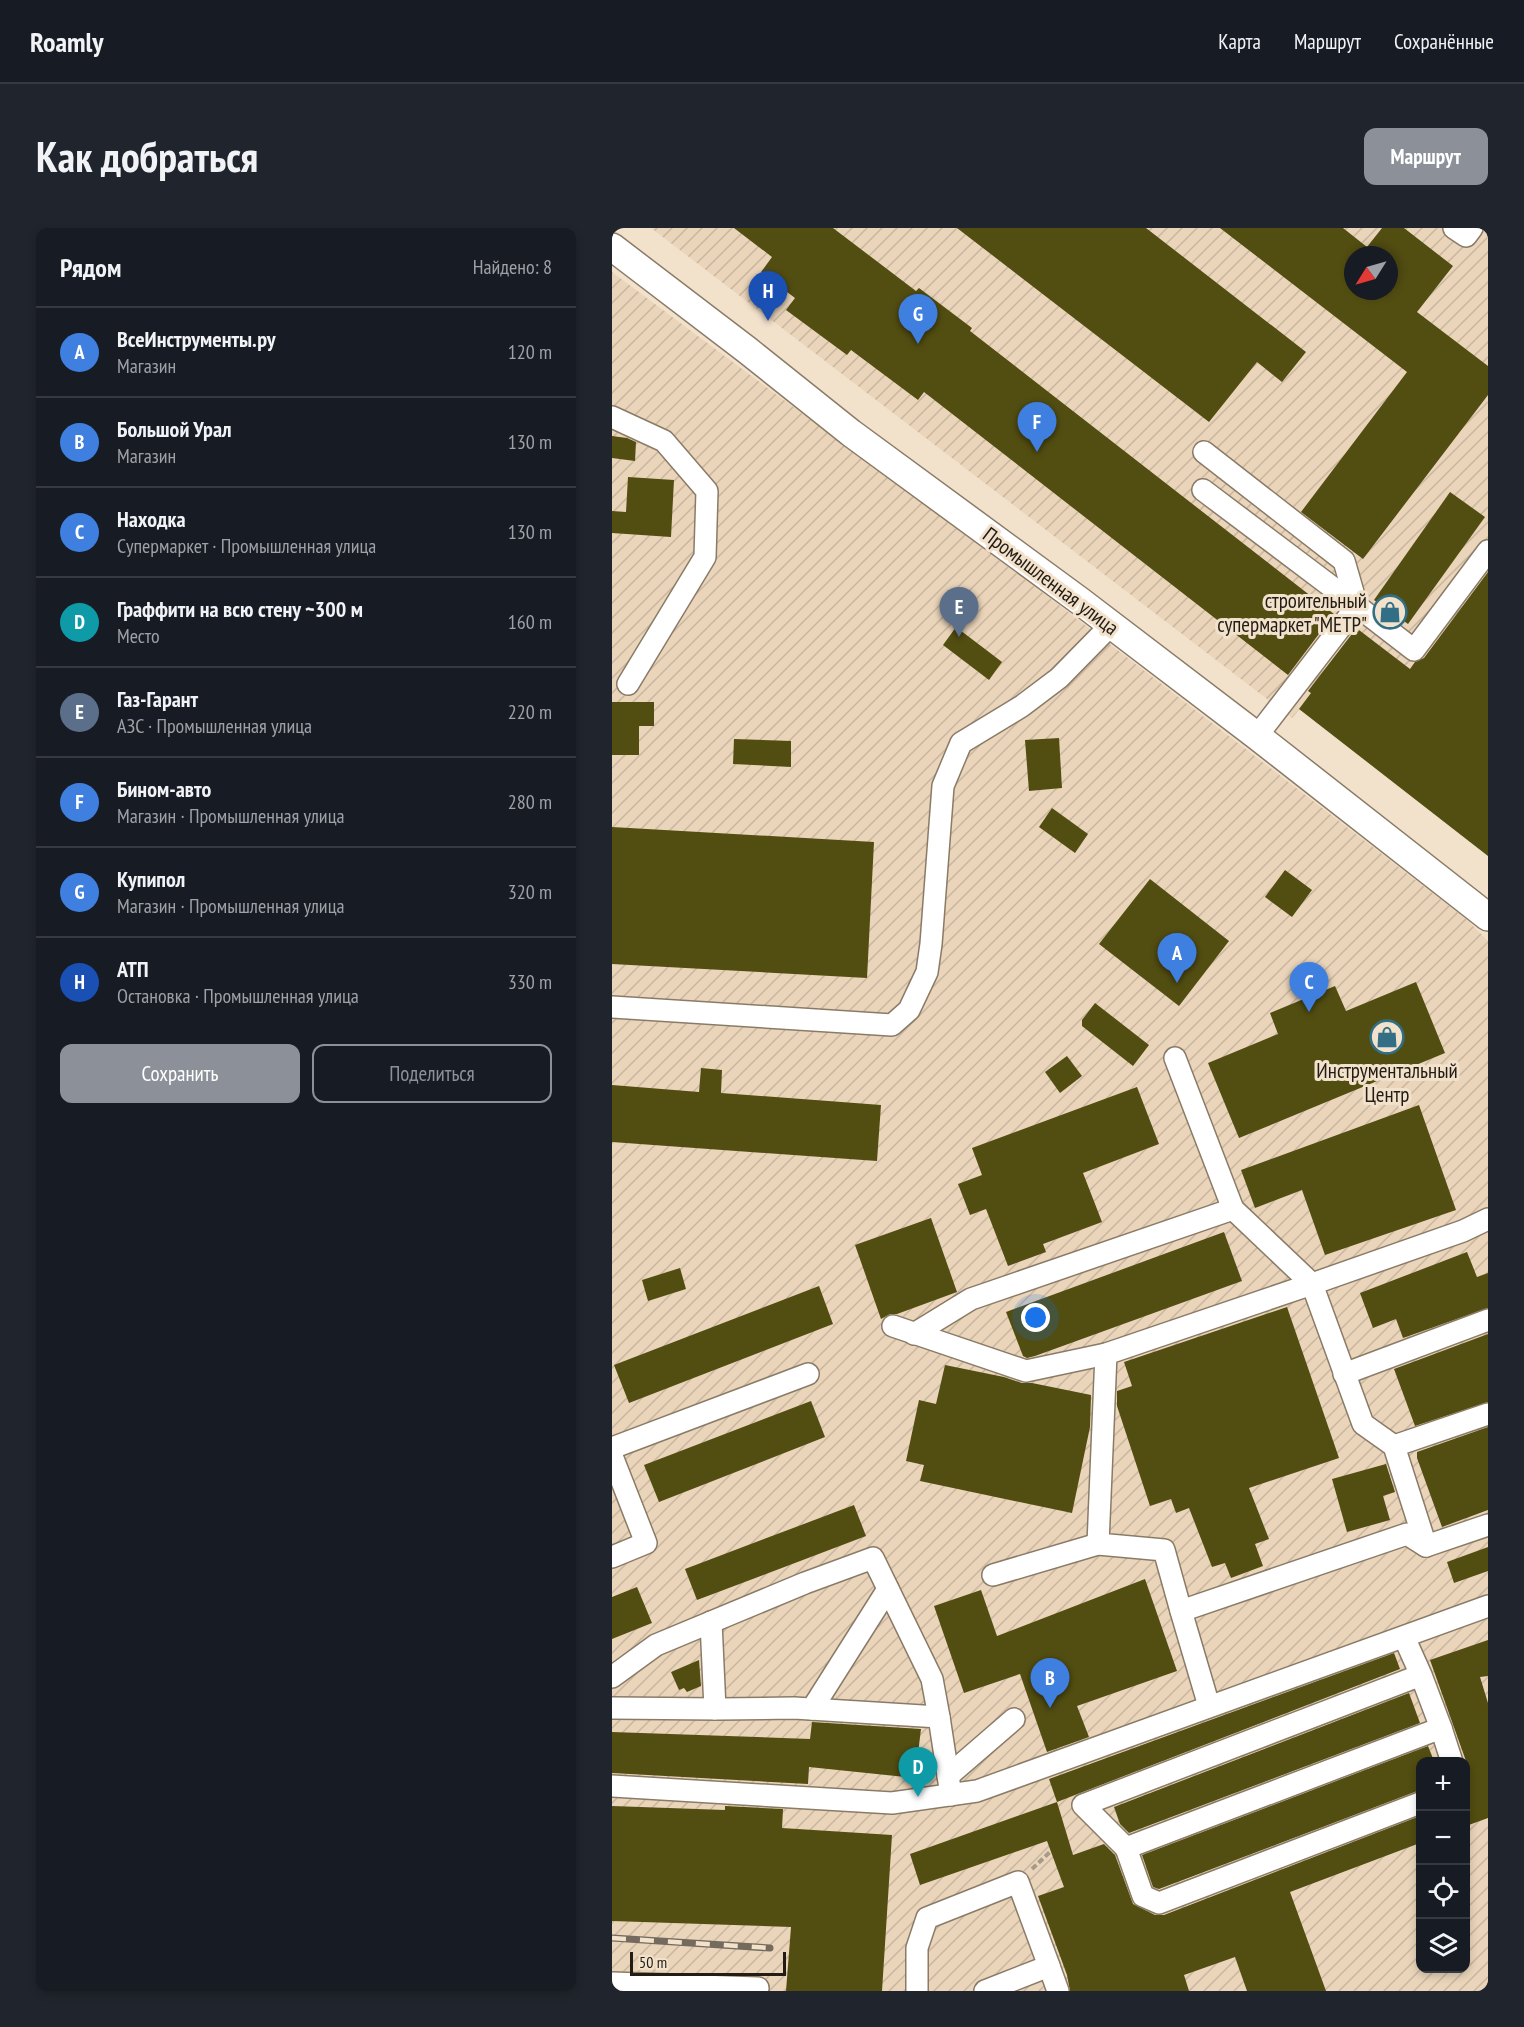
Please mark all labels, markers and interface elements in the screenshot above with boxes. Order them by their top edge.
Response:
text: Roamly [30,23,104,60]
text: Карта [1218,28,1261,55]
text: Маршрут [1294,28,1361,55]
text: Сохранённые [1394,28,1494,55]
button: Маршрут [1364,128,1488,185]
text: Как добраться [36,129,258,184]
north arrow [1344,246,1398,300]
text: Рядом [60,251,121,284]
text: Найдено: 8 [473,254,552,280]
pin: H [748,272,788,321]
pin: G [898,294,938,344]
text: ВсеИнструменты.ру [117,325,276,353]
text: A [74,339,85,365]
text: 120 m [508,339,552,365]
text: Магазин [117,353,176,379]
pin: F [1018,402,1056,452]
text: Большой Урал [117,415,232,443]
text: B [75,429,84,455]
text: 130 m [508,429,552,455]
text: Магазин [117,443,176,469]
text: Находка [117,505,186,533]
text: C [75,519,84,545]
text: 130 m [508,519,552,545]
street label: Промышленная улица [978,521,1124,641]
text: Супермаркет · Промышленная улица [117,533,376,559]
place label: строительный супермаркет "МЕТР" [1217,587,1367,638]
pin: E [940,588,978,637]
shop icon: строительный супермаркет "МЕТР" [1372,594,1408,630]
text: Граффити на всю стену ~300 м [117,595,363,623]
text: D [74,609,85,635]
text: 160 m [508,609,552,635]
text: Место [117,623,160,649]
text: Газ-Гарант [117,685,198,713]
text: E [75,699,84,725]
text: 220 m [508,699,552,725]
text: АЗС · Промышленная улица [117,713,312,739]
text: Бином-авто [117,775,211,803]
text: F [75,789,84,815]
text: 280 m [508,789,552,815]
text: Магазин · Промышленная улица [117,803,344,829]
text: Купипол [117,865,185,893]
text: G [74,879,85,905]
text: 320 m [508,879,552,905]
text: Магазин · Промышленная улица [117,893,344,919]
pin: A [1158,934,1196,983]
text: АТП [117,955,149,983]
pin: C [1290,962,1328,1012]
text: H [74,969,85,995]
text: 330 m [508,969,552,995]
text: Остановка · Промышленная улица [117,983,359,1009]
shop icon: Инструментальный Центр [1369,1019,1405,1055]
button: Сохранить [60,1044,300,1103]
button: Поделиться [312,1044,552,1103]
place label: Инструментальный Центр [1316,1057,1458,1108]
your location [1021,1303,1050,1332]
pin: B [1030,1658,1070,1708]
pin: D [898,1748,938,1797]
map controls [1416,1757,1470,1973]
button: + [1416,1757,1470,1811]
button: − [1416,1811,1470,1865]
button: locate [1416,1865,1470,1919]
button: layers [1416,1919,1470,1973]
scale bar [630,1949,786,1976]
text: 50 m [639,1952,667,1972]

